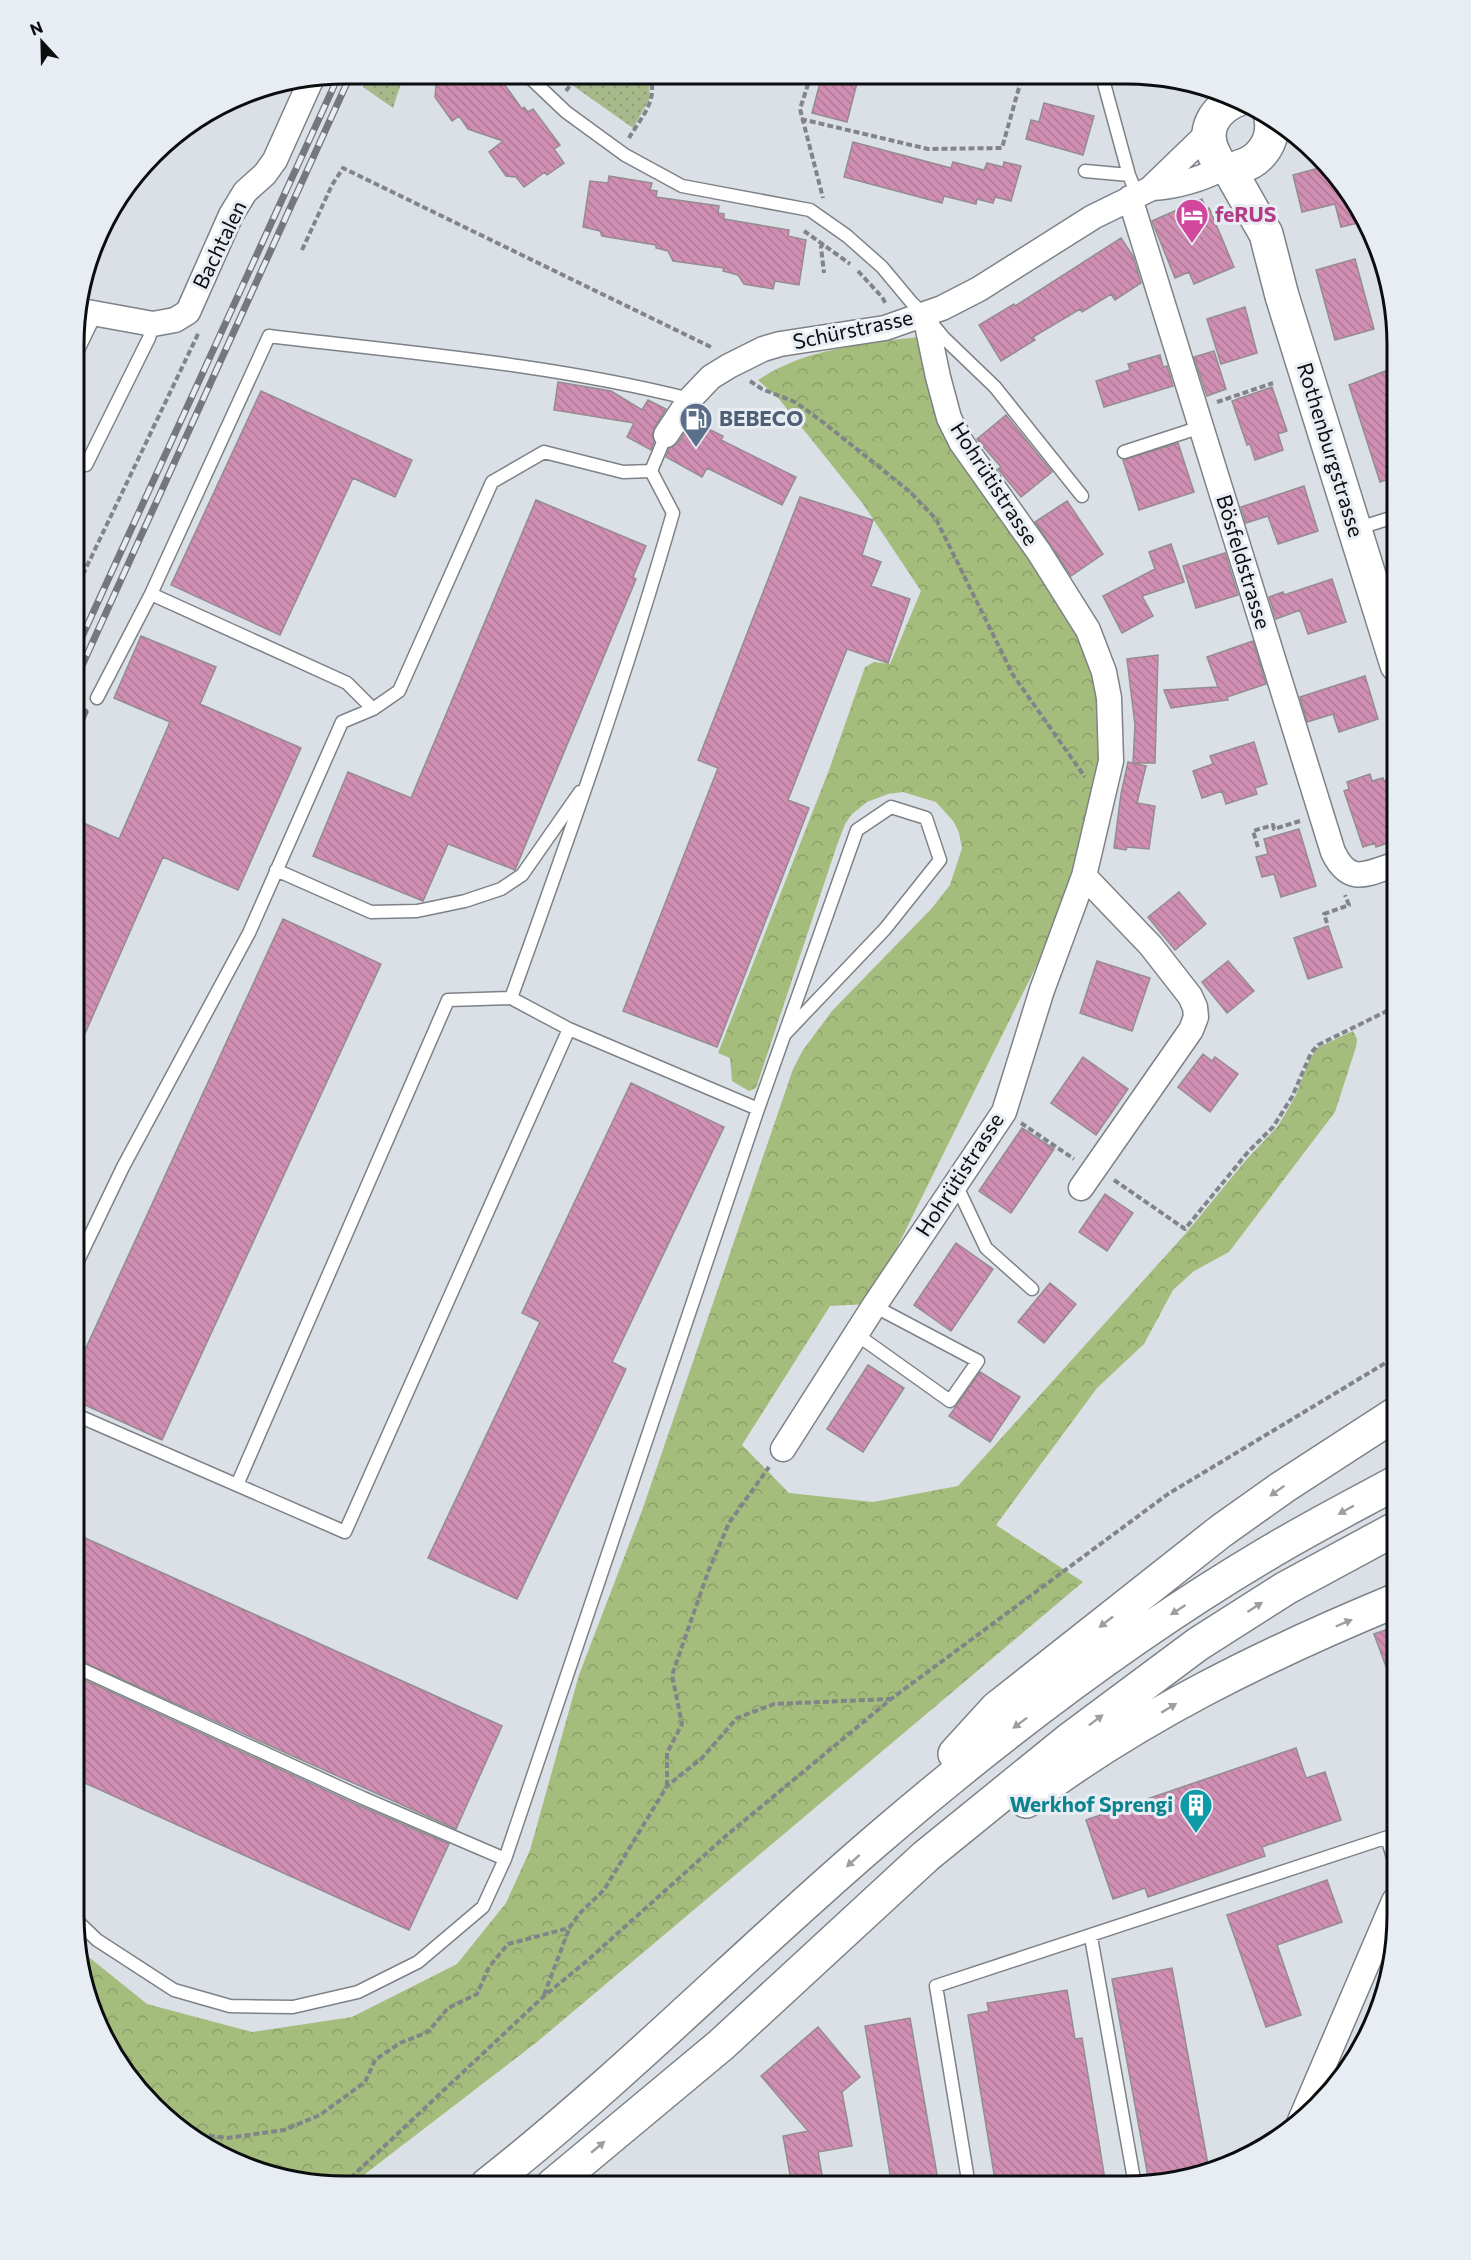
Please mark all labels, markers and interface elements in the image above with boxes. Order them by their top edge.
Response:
north arrow [12,12,72,72]
text: N [27,17,45,39]
street label: Bachtalen [187,196,251,293]
hotel icon: feRUS [1174,197,1210,244]
place label: feRUS [1215,201,1276,226]
street label: Schürstrasse [790,304,915,353]
street label: Rothenburgstrasse [1293,359,1370,540]
fuel station icon: BEBECO [678,401,714,448]
place label: BEBECO [719,405,803,430]
street label: Hohrütistrasse [946,417,1044,549]
street label: Bösfeldstrasse [1212,491,1277,632]
street label: Hohrütistrasse [910,1108,1008,1240]
one-way arrow [1270,1485,1286,1497]
one-way arrow [1337,1505,1354,1515]
one-way arrow [1247,1602,1263,1613]
one-way arrow [1171,1604,1187,1616]
one-way arrow [1098,1615,1114,1628]
one-way arrow [1336,1618,1353,1627]
one-way arrow [1161,1702,1177,1713]
one-way arrow [1088,1713,1104,1726]
one-way arrow [1012,1717,1028,1729]
building icon: Werkhof Sprengi [1178,1787,1214,1834]
place label: Werkhof Sprengi [1009,1791,1173,1816]
one-way arrow [846,1854,861,1868]
one-way arrow [590,2141,606,2154]

